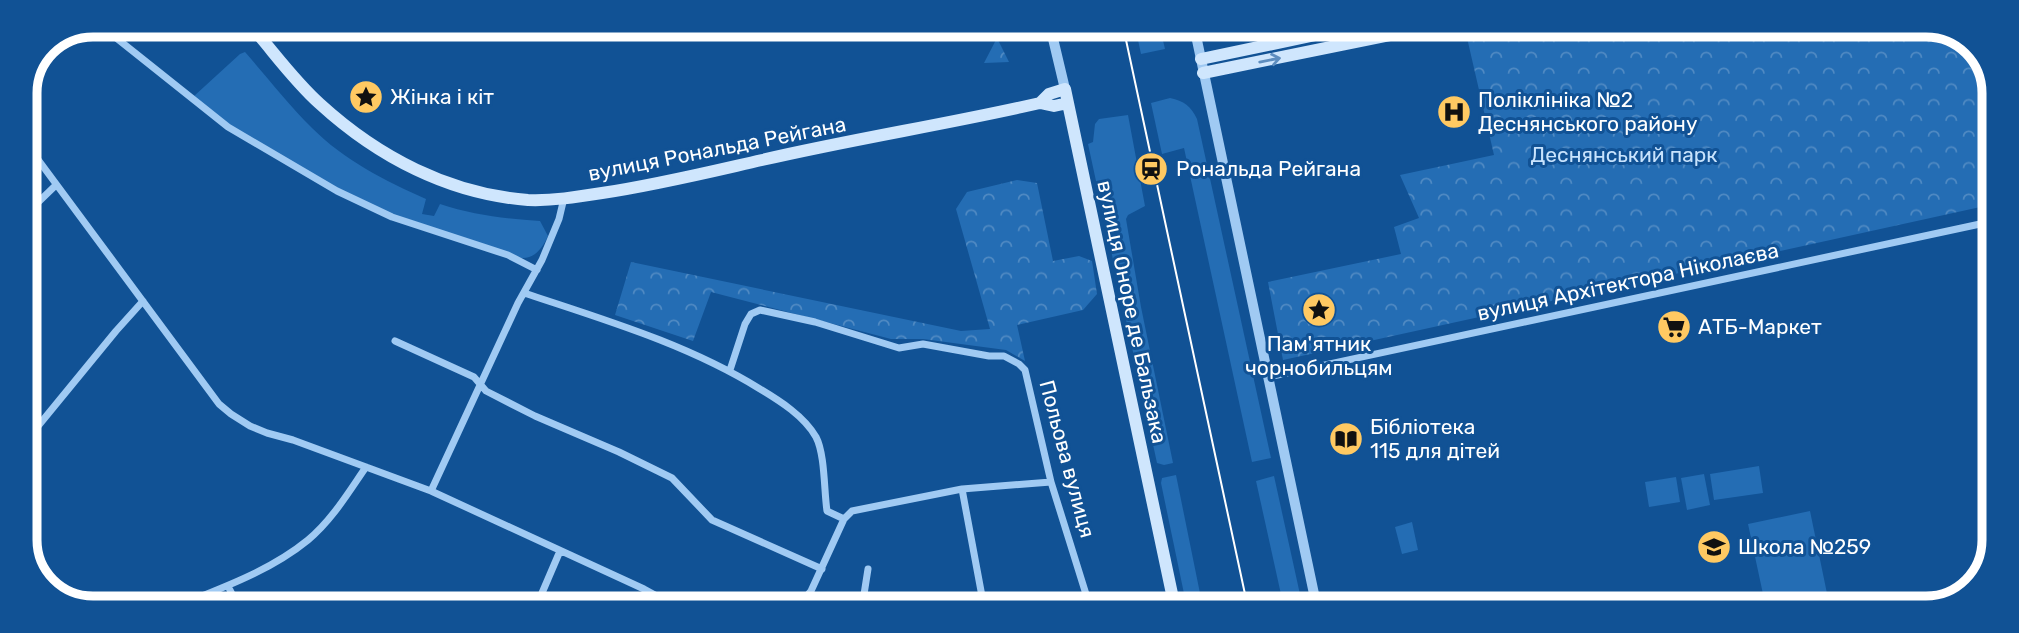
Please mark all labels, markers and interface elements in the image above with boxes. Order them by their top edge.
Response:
one-way arrow [1258,52,1281,66]
place icon: Жінка і кіт [347,78,385,116]
place label: Жінка і кіт [390,84,494,109]
place label: Поліклініка №2 Деснянського району [1478,87,1697,136]
hospital icon: Поліклініка №2 Деснянського району [1435,93,1473,131]
street label: вулиця Рональда Рейгана [586,111,848,186]
park label: Деснянський парк [1530,142,1718,167]
station icon: Рональда Рейгана [1132,150,1170,188]
place label: Рональда Рейгана [1176,156,1361,181]
street label: вулиця Оноре де Бальзака [1092,178,1173,446]
street label: вулиця Архітектора Ніколаєва [1475,237,1781,326]
place icon: Пам'ятник чорнобильцям [1300,291,1338,329]
supermarket icon: АТБ-Маркет [1655,308,1693,346]
place label: АТБ-Маркет [1698,314,1822,339]
place label: Пам'ятник чорнобильцям [1245,331,1393,380]
street label: Польова вулиця [1034,377,1101,540]
place label: Бібліотека 115 для дітей [1370,414,1500,463]
library icon: Бібліотека 115 для дітей [1327,420,1365,458]
school or university icon: Школа №259 [1695,528,1733,566]
place label: Школа №259 [1738,534,1871,559]

